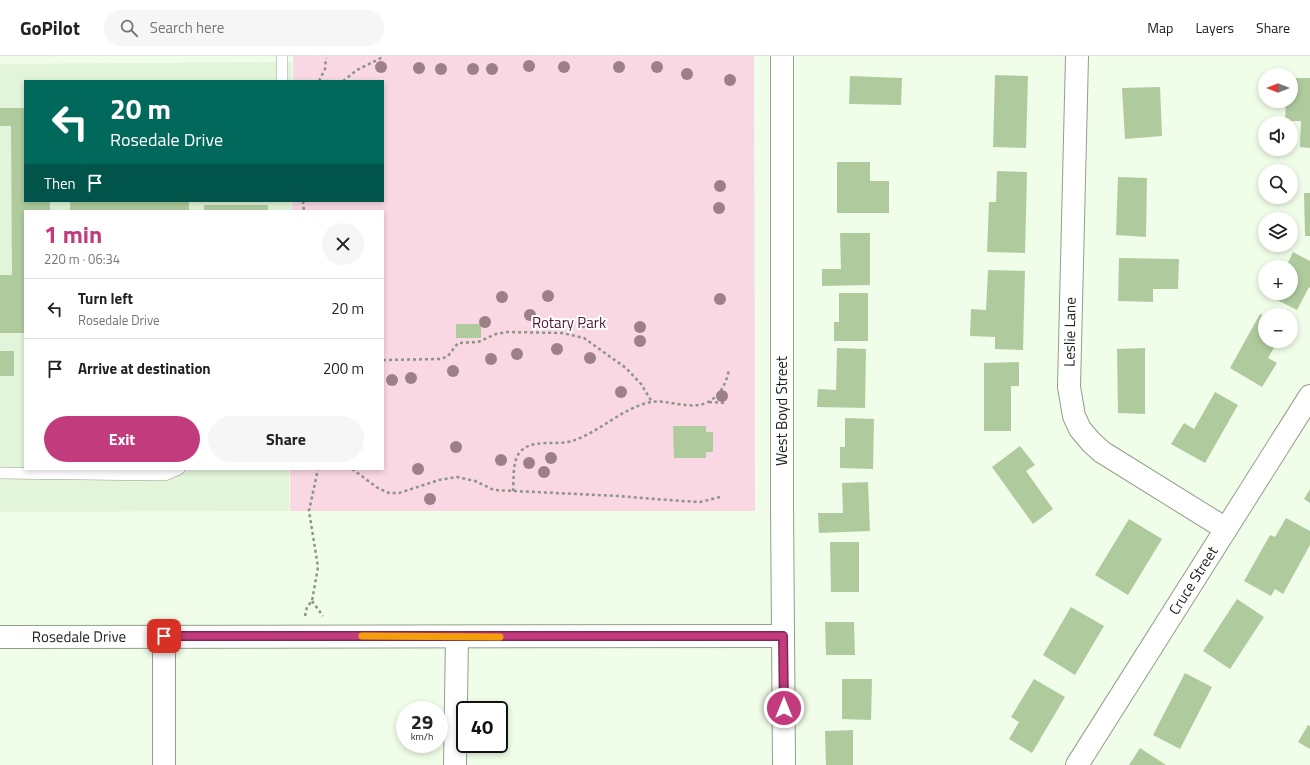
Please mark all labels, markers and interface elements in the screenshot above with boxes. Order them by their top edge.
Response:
search box [104,10,384,46]
text: GoPilot [20,13,80,42]
text: Search here [150,16,224,39]
icon: search [118,17,140,39]
text: Map [1147,17,1173,38]
text: Layers [1195,17,1234,38]
text: Share [1256,17,1290,38]
north arrow [1258,68,1298,108]
map controls [1258,68,1298,348]
text: 20 m [110,87,171,130]
icon: left [44,96,96,148]
button: sound [1258,116,1298,156]
text: Rosedale Drive [110,126,223,153]
button: search [1258,164,1298,204]
text: Then [44,172,76,195]
icon: arrive [84,172,106,194]
button: layers [1258,212,1298,252]
text: 1 min [44,216,102,252]
button: close [322,223,364,265]
text: 220 m · 06:34 [44,249,120,269]
button: + [1258,260,1298,300]
text: Turn left [78,287,133,310]
text: 20 m [331,297,364,320]
street label: Leslie Lane [1057,297,1082,367]
icon: left [44,298,66,320]
button: − [1258,308,1298,348]
text: Rosedale Drive [78,310,160,330]
park label: Rotary Park [532,311,606,334]
street label: West Boyd Street [770,355,793,466]
text: Arrive at destination [78,357,211,380]
text: 200 m [323,357,364,380]
icon: arrive [44,358,66,380]
button: Exit [44,416,200,462]
button: Share [208,416,364,462]
street label: Cruce Street [1163,541,1224,619]
pin [147,619,181,653]
street label: Rosedale Drive [32,625,126,648]
icon: arrive [153,625,175,647]
position arrow [763,687,805,729]
speed limit sign: 40 [456,701,508,753]
text: 29 [411,706,433,737]
text: km/h [411,729,433,744]

